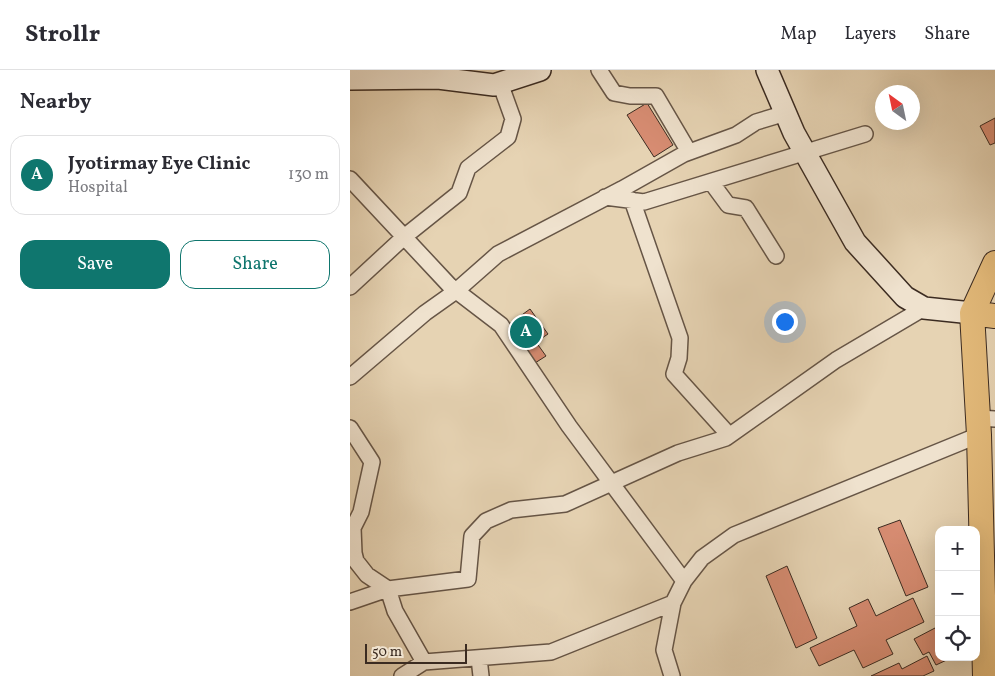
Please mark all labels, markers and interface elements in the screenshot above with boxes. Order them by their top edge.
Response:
text: Strollr [25,18,100,52]
text: Map [780,22,816,47]
text: Layers [844,22,896,47]
text: Share [924,22,970,47]
north arrow [875,85,920,130]
text: Nearby [20,88,91,117]
text: Jyotirmay Eye Clinic [68,151,250,177]
text: A [31,164,43,186]
text: 130 m [288,164,329,186]
text: Hospital [68,177,128,199]
button: Save [20,240,170,289]
button: Share [180,240,330,289]
your location [772,309,798,335]
pin: A [510,313,542,351]
map controls [935,526,980,661]
button: + [935,526,980,571]
button: − [935,571,980,616]
button: locate [935,616,980,661]
scale bar [365,641,468,664]
text: 50 m [372,643,402,662]

